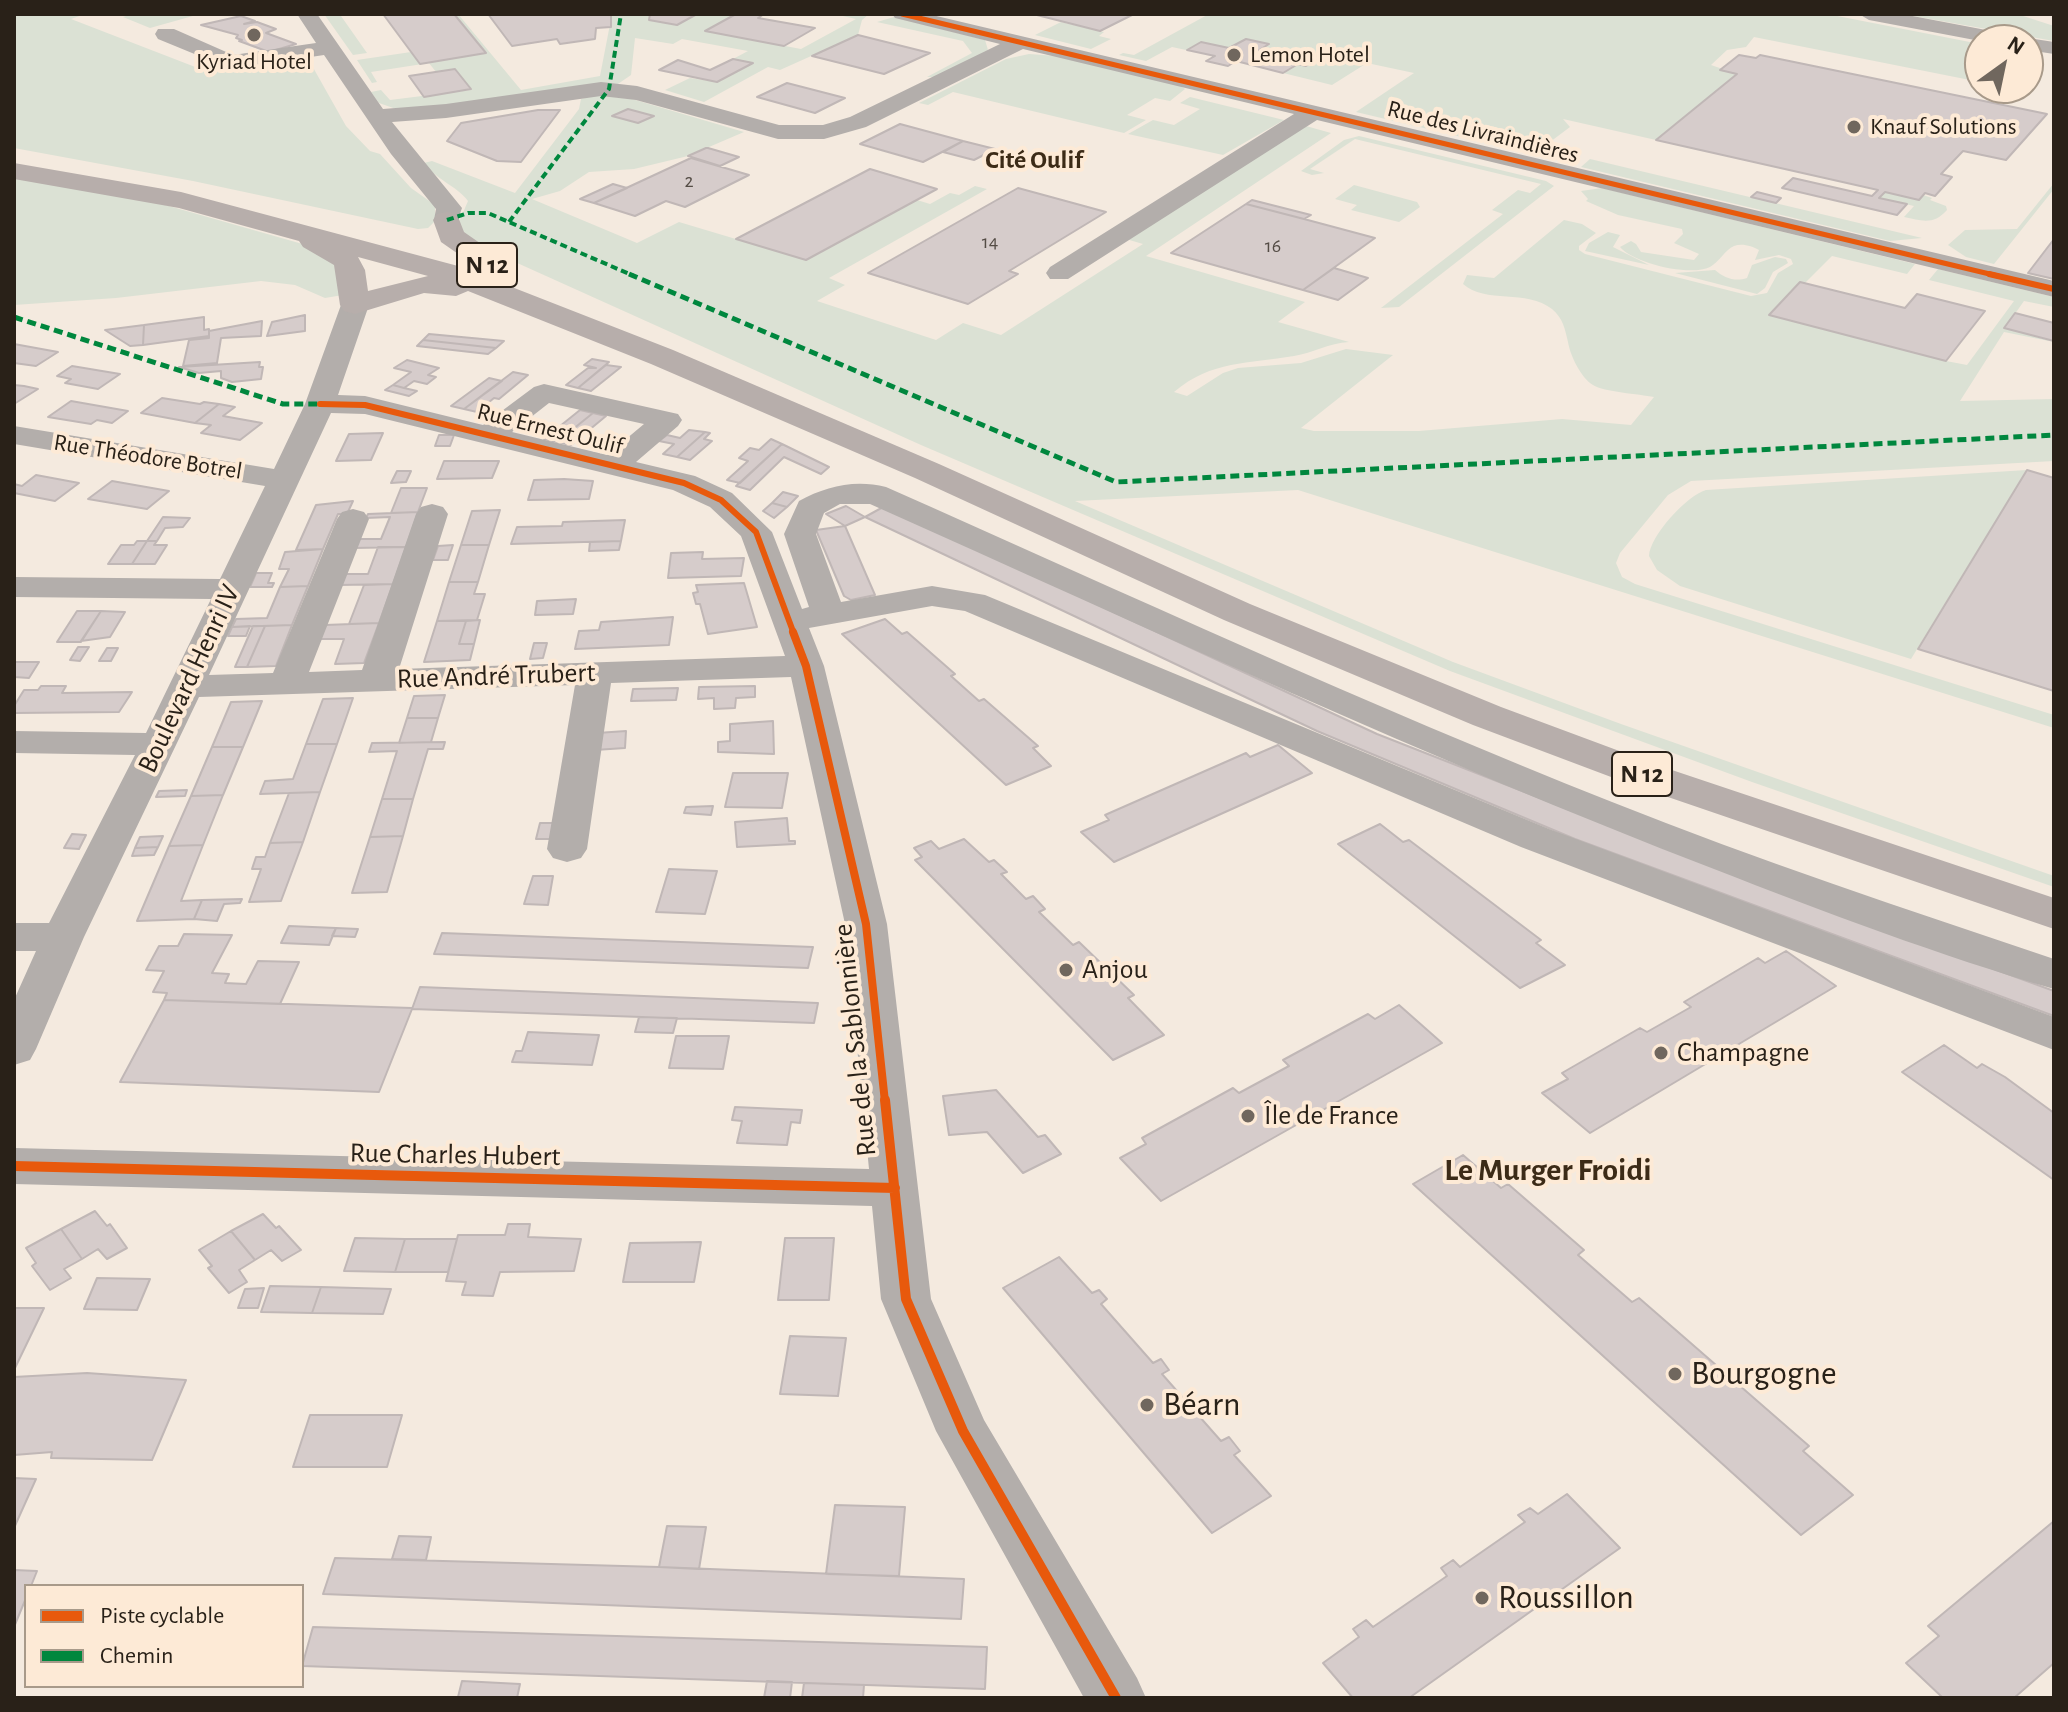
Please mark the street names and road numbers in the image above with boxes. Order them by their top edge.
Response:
street label: Rue des Livraindières [1384,94,1582,170]
road number: N 12 [457,243,517,287]
street label: Rue Ernest Oulif [474,397,626,461]
street label: Rue Théodore Botrel [52,428,244,486]
street label: Boulevard Henri IV [131,580,247,778]
street label: Rue André Trubert [396,656,596,696]
road number: N 12 [1612,752,1672,796]
street label: Rue de la Sablonnière [826,922,884,1158]
street label: Rue Charles Hubert [349,1136,561,1174]

